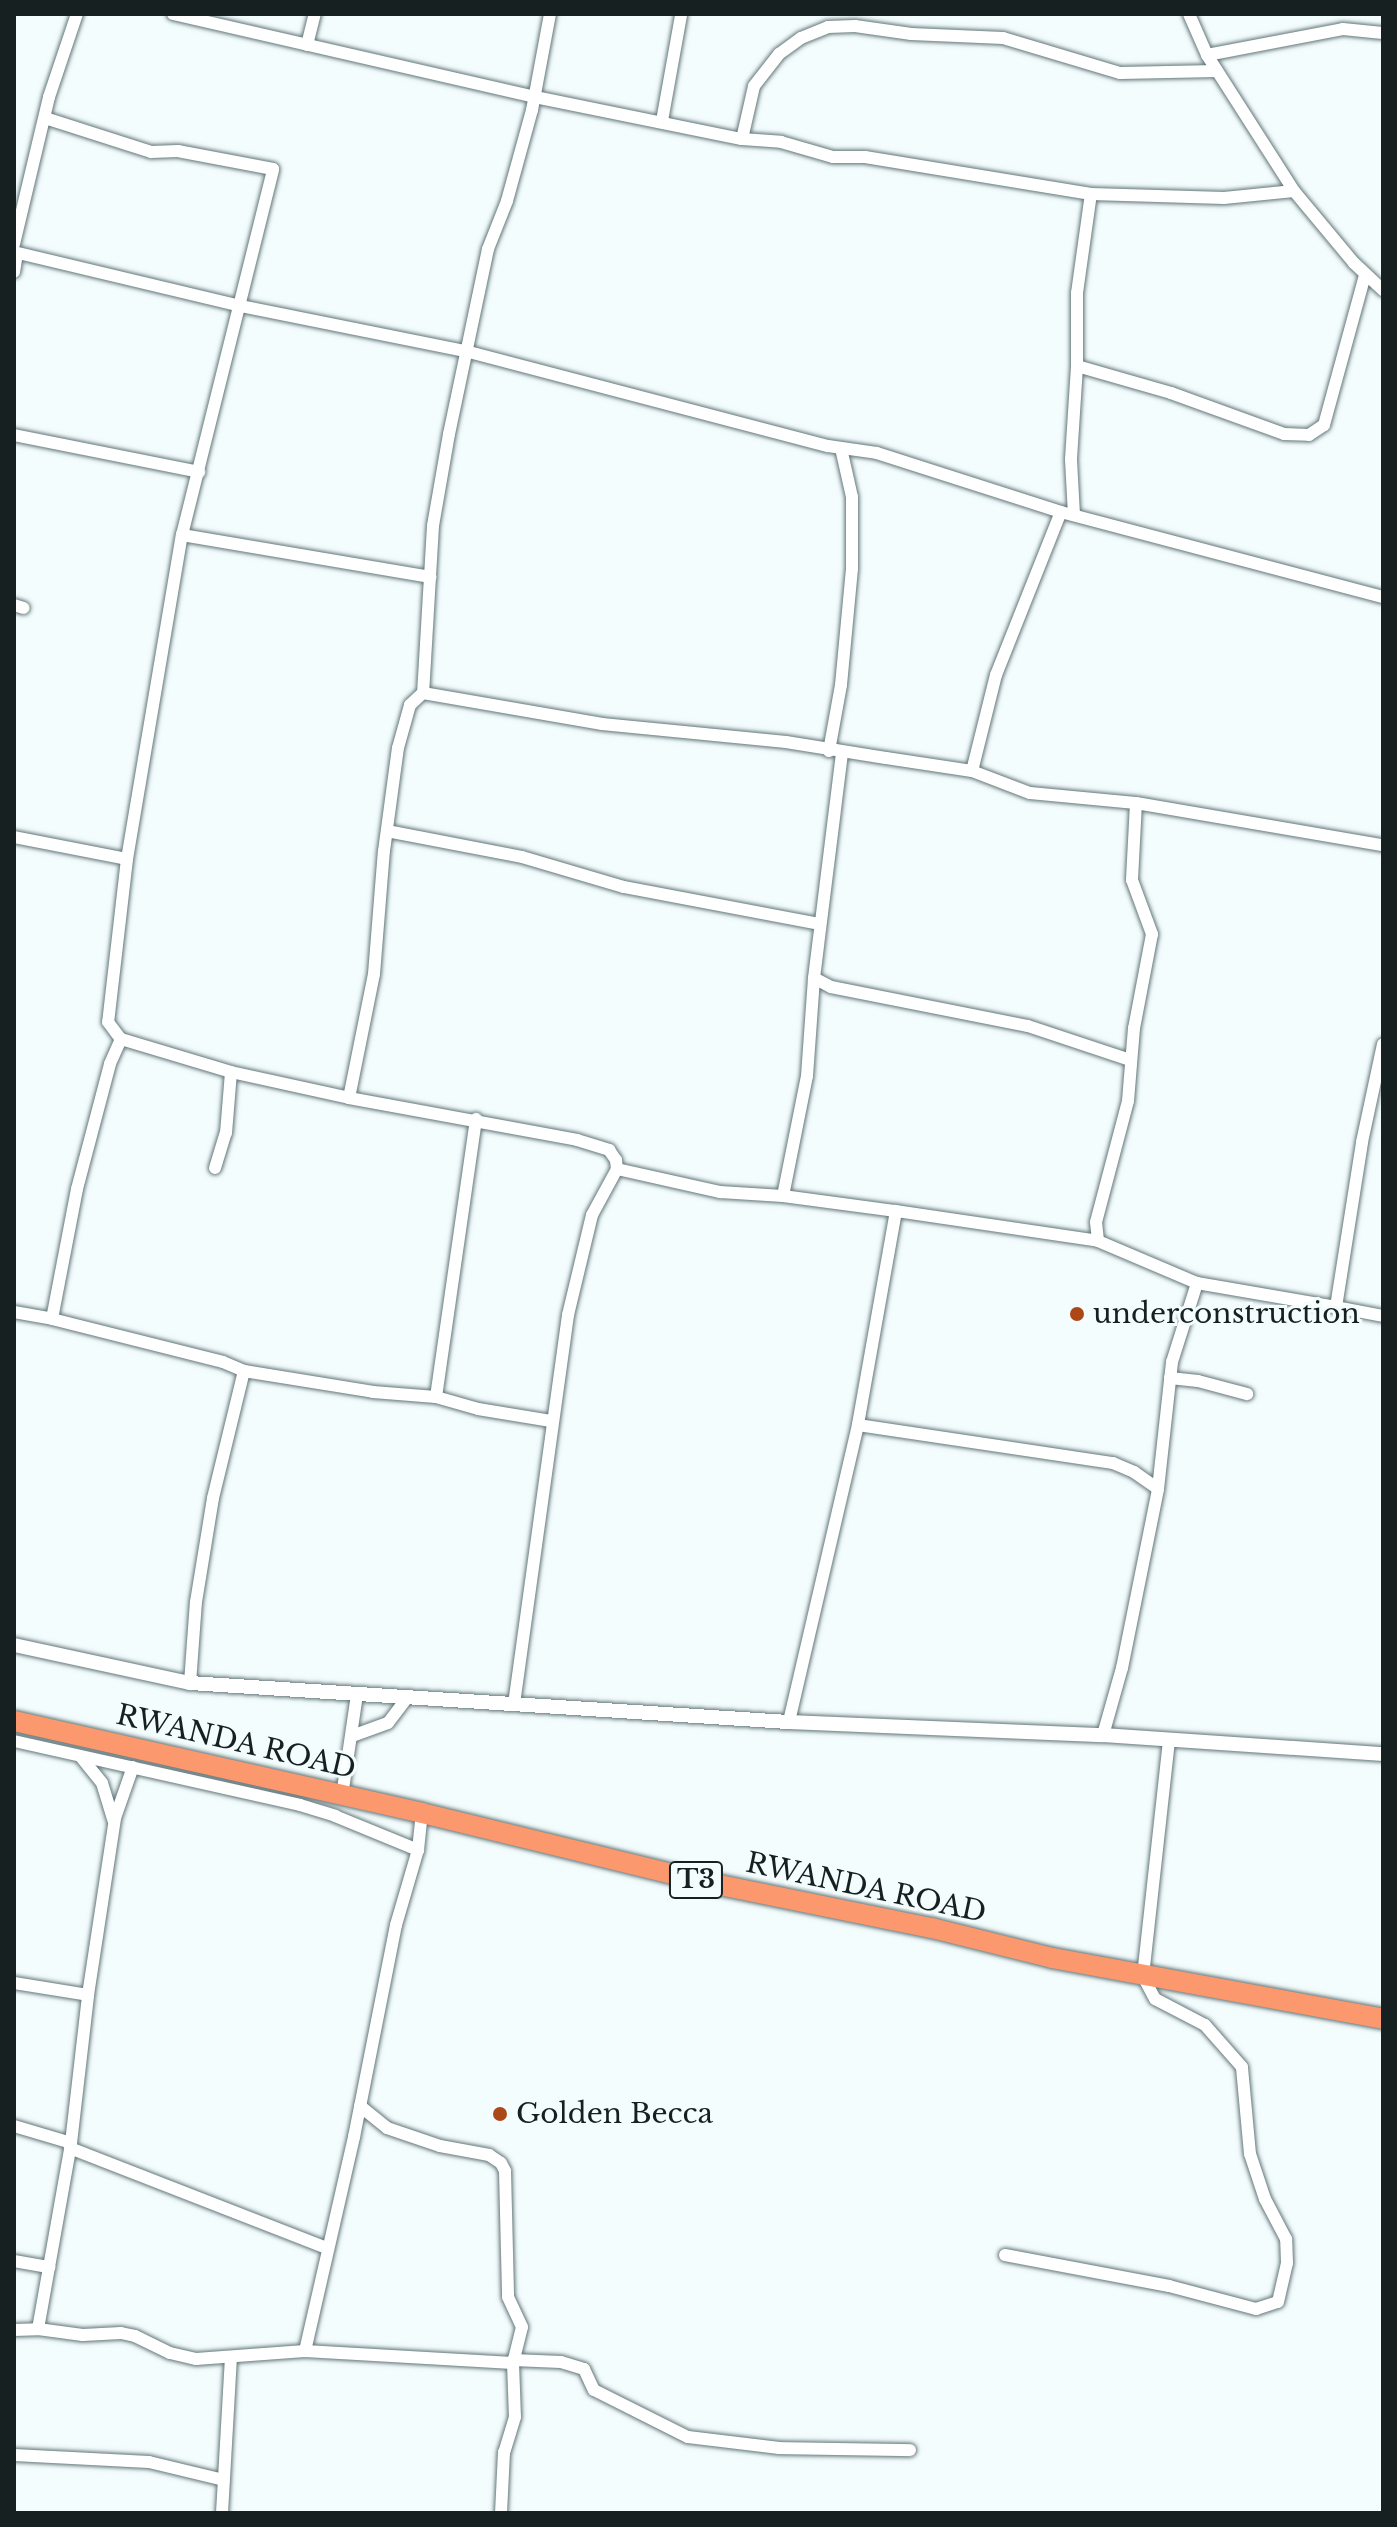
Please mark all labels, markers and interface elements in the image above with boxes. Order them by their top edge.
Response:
place label: underconstruction [1093,1297,1360,1331]
marker: underconstruction [1068,1305,1086,1323]
street label: RWANDA ROAD [112,1698,360,1786]
street label: RWANDA ROAD [742,1846,990,1930]
road number: T3 [668,1858,724,1902]
place label: Golden Becca [516,2097,713,2131]
marker: Golden Becca [491,2105,509,2123]

